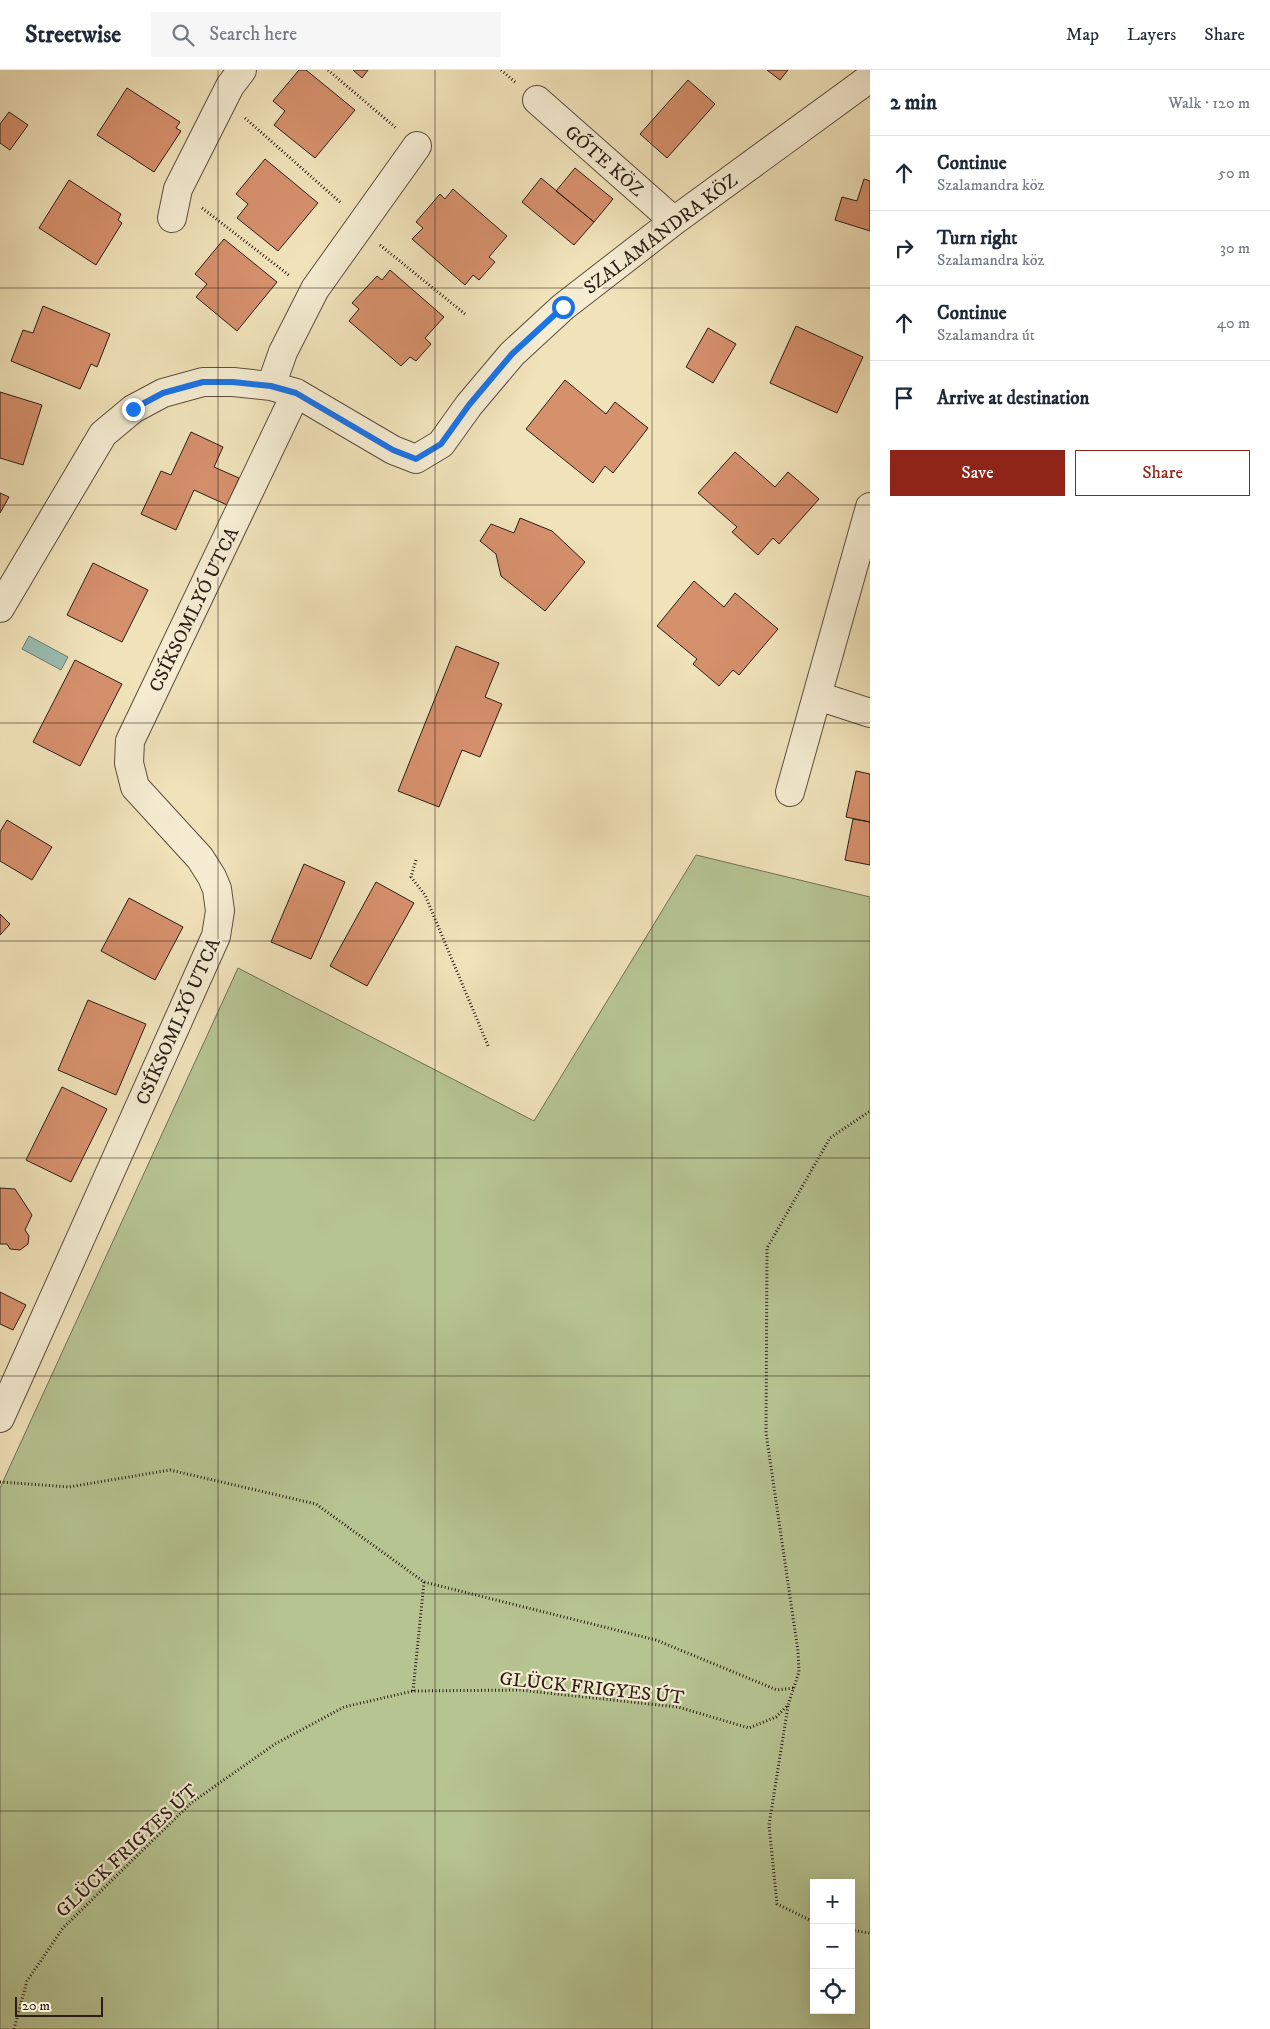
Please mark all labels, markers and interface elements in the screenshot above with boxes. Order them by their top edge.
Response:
search box [151,12,501,57]
text: Streetwise [25,20,121,50]
icon: search [169,21,197,49]
text: Search here [209,23,297,46]
text: Map [1066,24,1099,46]
text: Layers [1127,24,1176,46]
text: Share [1204,24,1245,46]
text: 2 min [890,90,937,116]
text: Walk · 120 m [1168,93,1250,113]
street label: GŐTE KÖZ [560,119,650,202]
text: Continue [937,152,1007,175]
icon: ahead [890,159,918,187]
text: 50 m [1218,163,1250,183]
street label: SZALAMANDRA KÖZ [579,168,742,300]
text: Szalamandra köz [937,175,1044,195]
text: Turn right [937,227,1017,250]
icon: right [890,234,918,262]
text: 30 m [1220,238,1250,258]
text: Szalamandra köz [937,250,1044,270]
route start [552,296,575,319]
text: Continue [937,302,1007,325]
icon: ahead [890,309,918,337]
text: 40 m [1217,313,1250,333]
text: Szalamandra út [937,325,1035,345]
icon: arrive [890,384,918,412]
text: Arrive at destination [937,387,1089,410]
route end [122,398,145,421]
button: Save [890,450,1065,496]
button: Share [1075,450,1250,496]
street label: CSÍKSOMLYÓ UTCA [143,522,245,696]
street label: CSÍKSOMLYÓ UTCA [129,933,226,1109]
street label: GLÜCK FRIGYES ÚT [498,1665,686,1710]
street label: GLÜCK FRIGYES ÚT [50,1778,203,1923]
map controls [810,1879,855,2014]
button: + [810,1879,855,1924]
button: − [810,1924,855,1969]
button: locate [810,1969,855,2014]
scale bar [15,1994,102,2017]
text: 20 m [22,1997,50,2015]

